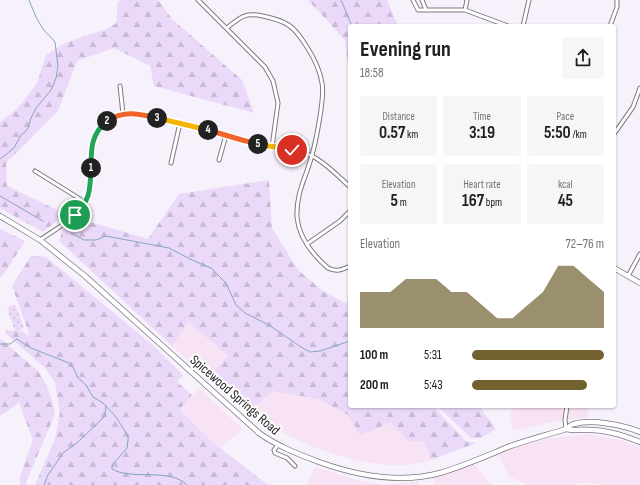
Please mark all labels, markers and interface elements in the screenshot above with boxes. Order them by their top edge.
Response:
text: Evening run [360,36,451,63]
button: share [562,37,604,79]
text: 18:58 [360,65,384,81]
pin: 3 [147,108,167,128]
text: Distance [382,110,415,123]
text: Time [473,110,491,123]
text: Pace [557,110,574,123]
pin: 2 [97,111,117,131]
text: 3 [155,111,159,124]
text: 2 [105,114,109,127]
pin: 4 [198,120,218,140]
text: 4 [205,123,211,136]
text: 0.57 [379,123,405,143]
text: 3:19 [469,123,495,143]
text: 5:50 [544,123,571,143]
text: km [405,128,418,141]
text: /km [571,128,587,141]
pin [275,133,309,167]
pin: 5 [248,134,268,154]
text: 5 [256,137,260,150]
icon: check [281,139,303,161]
pin: 1 [81,158,101,178]
text: 1 [89,161,93,174]
text: Elevation [382,178,416,191]
text: Heart rate [463,178,501,191]
text: kcal [558,178,573,191]
text: 5 [391,191,398,211]
text: 167 [462,191,484,211]
text: 45 [558,191,573,211]
text: m [398,196,407,209]
text: bpm [484,196,502,209]
pin [58,198,92,232]
icon: arrive [64,204,86,226]
text: Elevation [360,236,400,252]
text: 72–76 m [565,236,604,252]
text: 100 m [360,347,388,363]
text: 5:31 [424,347,442,363]
street label: Spicewood Springs Road [187,351,284,439]
text: 200 m [360,377,389,393]
text: 5:43 [424,377,443,393]

